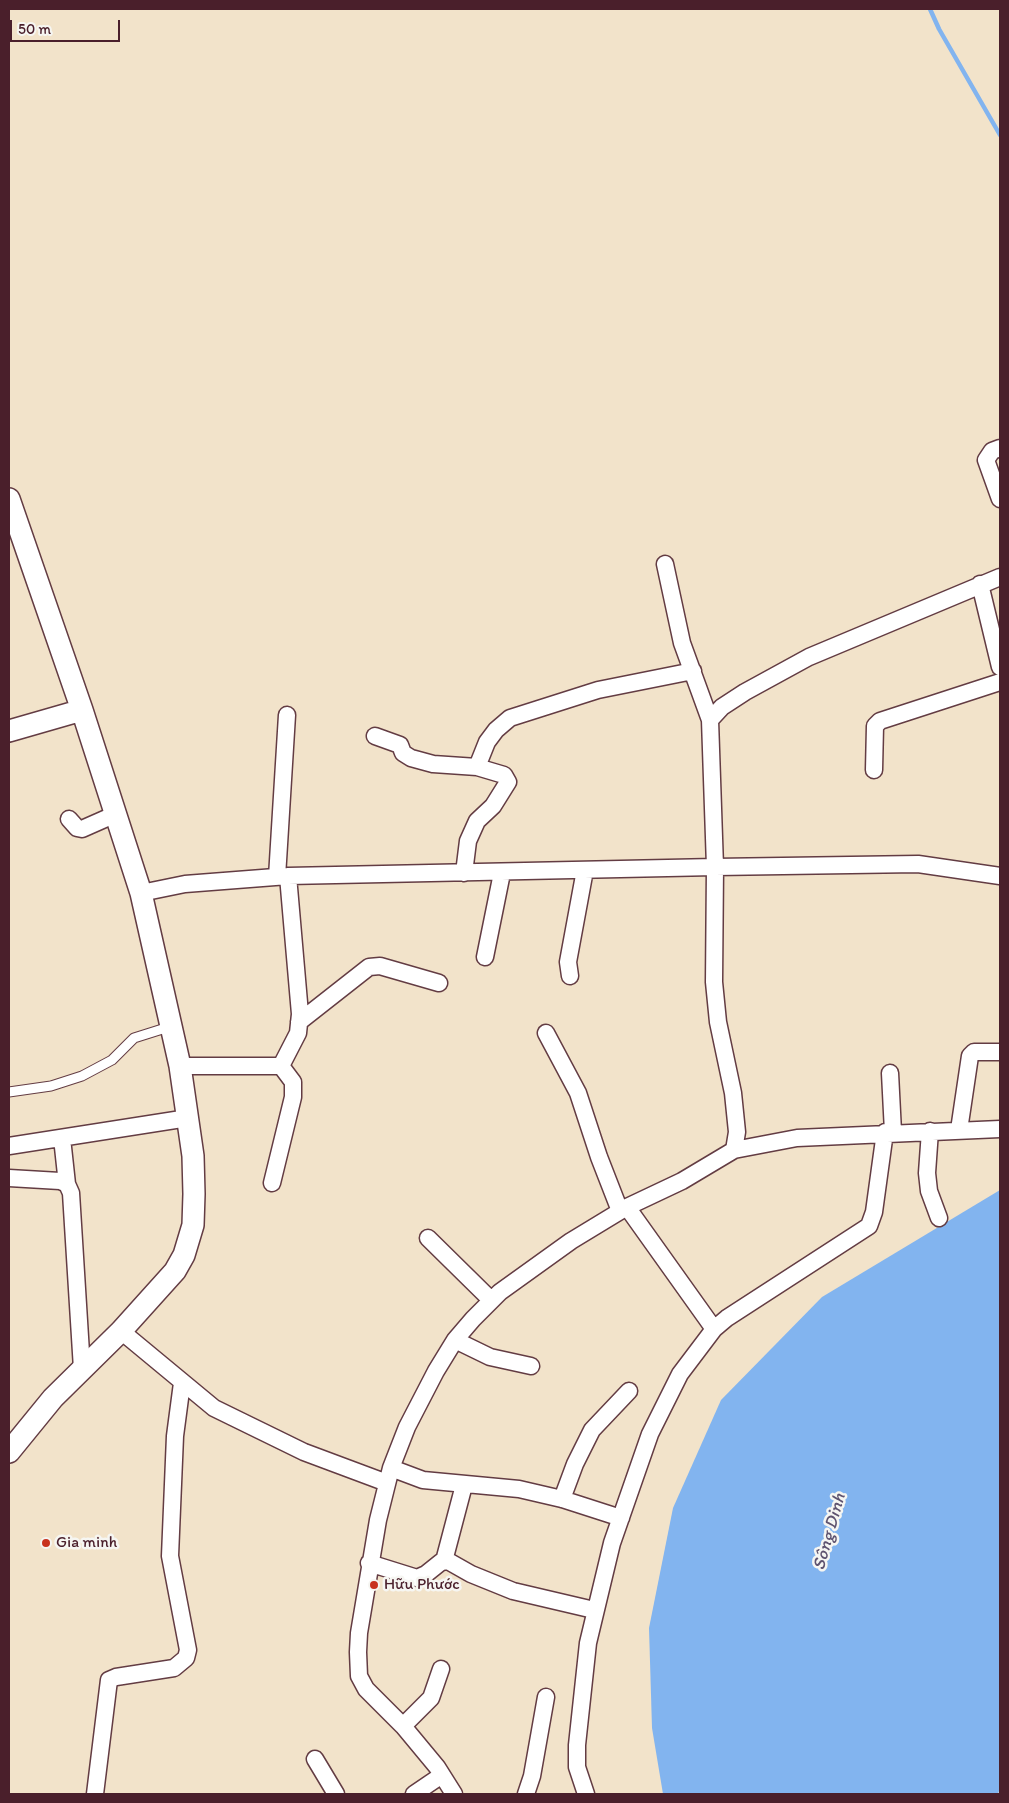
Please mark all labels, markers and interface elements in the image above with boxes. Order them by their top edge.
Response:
scale bar [12,10,122,42]
text: 50 m [18,20,51,38]
water label: Sông Dinh [809,1491,851,1573]
place label: Gia minh [56,1533,117,1553]
marker: Gia minh [40,1537,52,1549]
place label: Hữu Phước [384,1575,460,1595]
marker: Hữu Phước [368,1579,380,1591]

